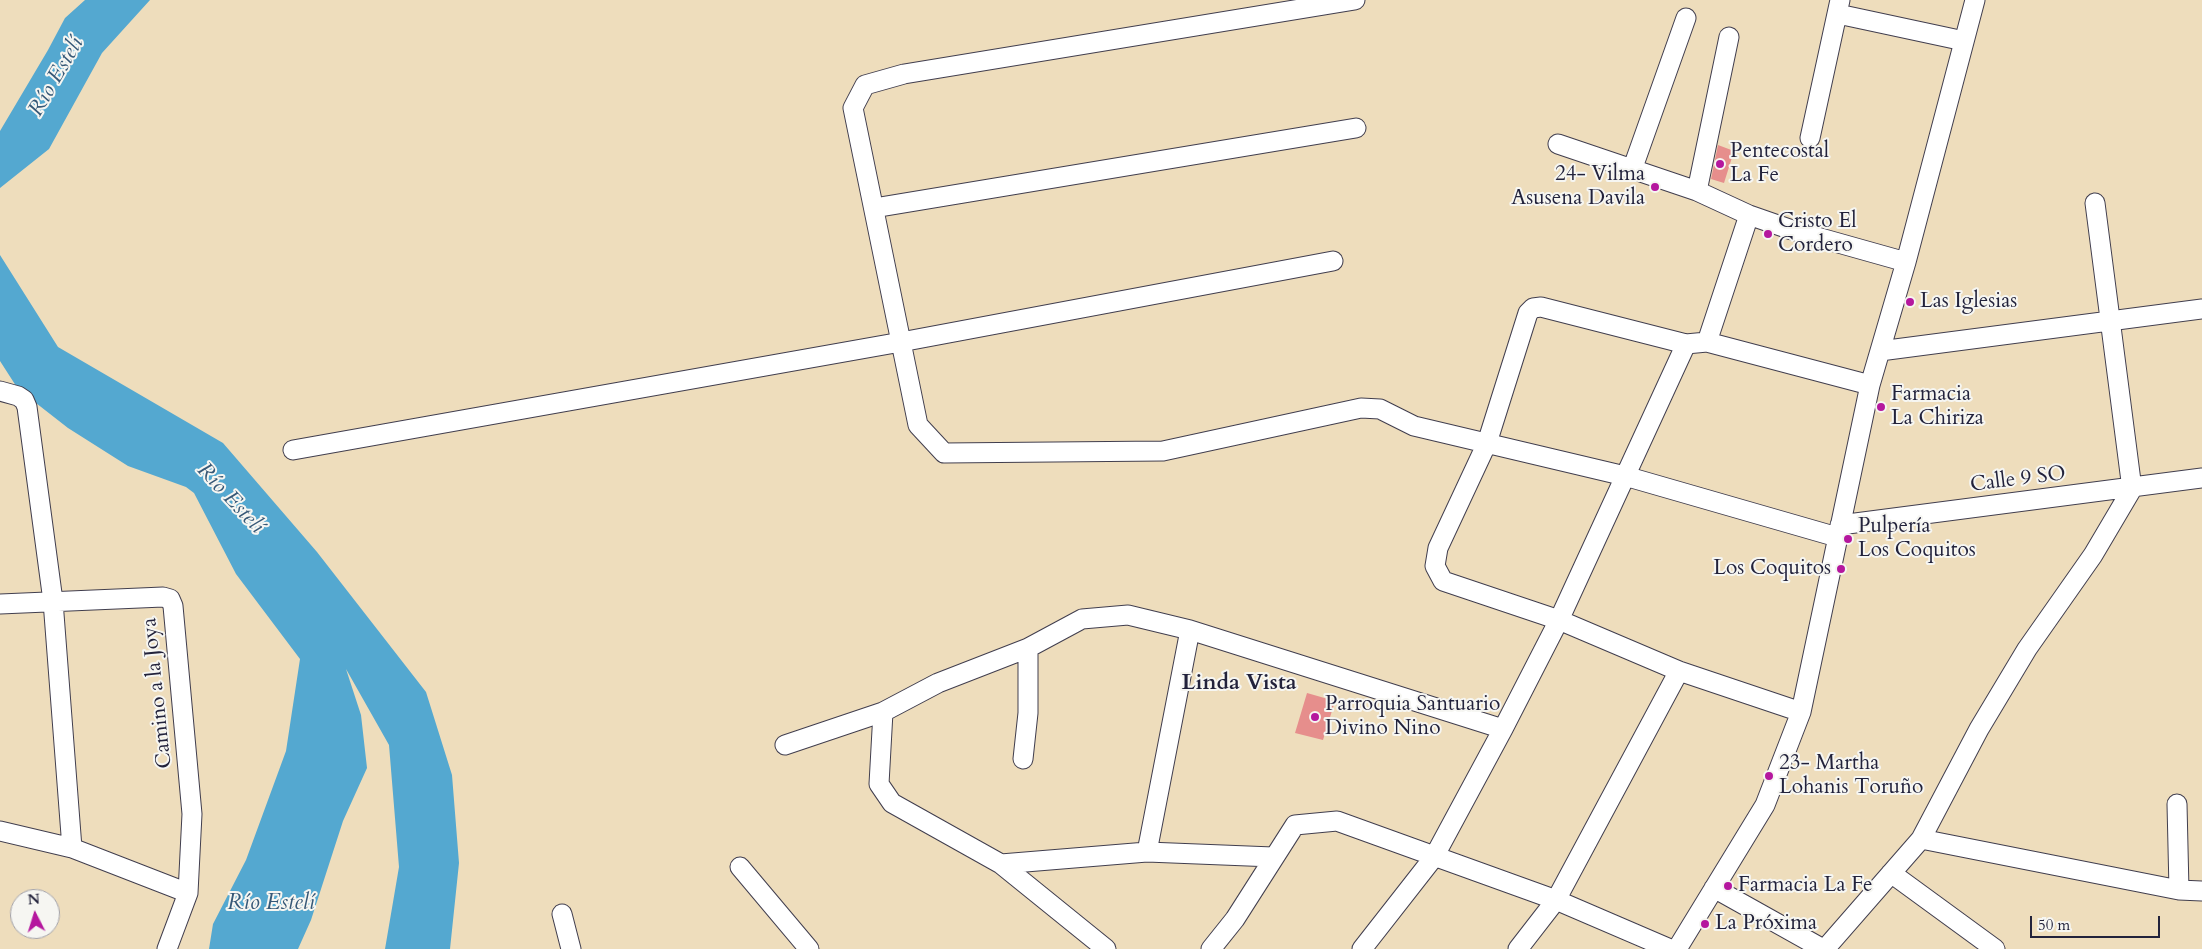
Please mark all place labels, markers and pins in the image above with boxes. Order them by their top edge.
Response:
place label: Pentecostal La Fe [1730,139,1829,189]
marker: Pentecostal La Fe [1714,158,1726,170]
place label: 24- Vilma Asusena Davila [1511,162,1645,212]
marker: 24- Vilma Asusena Davila [1649,181,1661,193]
place label: Cristo El Cordero [1778,209,1857,259]
marker: Cristo El Cordero [1762,228,1774,240]
place label: Las Iglesias [1920,289,2017,315]
marker: Las Iglesias [1904,296,1916,308]
place label: Farmacia La Chiriza [1891,382,1984,432]
marker: Farmacia La Chiriza [1875,401,1887,413]
place label: Pulpería Los Coquitos [1858,514,1976,564]
marker: Pulpería Los Coquitos [1842,533,1854,545]
place label: Los Coquitos [1713,556,1831,582]
marker: Los Coquitos [1835,563,1847,575]
place label: Parroquia Santuario Divino Nino [1325,692,1500,742]
marker: Parroquia Santuario Divino Nino [1309,711,1321,723]
place label: 23- Martha Lohanis Toruño [1779,751,1923,801]
marker: 23- Martha Lohanis Toruño [1763,770,1775,782]
place label: Farmacia La Fe [1738,873,1873,899]
marker: Farmacia La Fe [1722,880,1734,892]
place label: La Próxima [1715,911,1817,937]
marker: La Próxima [1699,918,1711,930]

